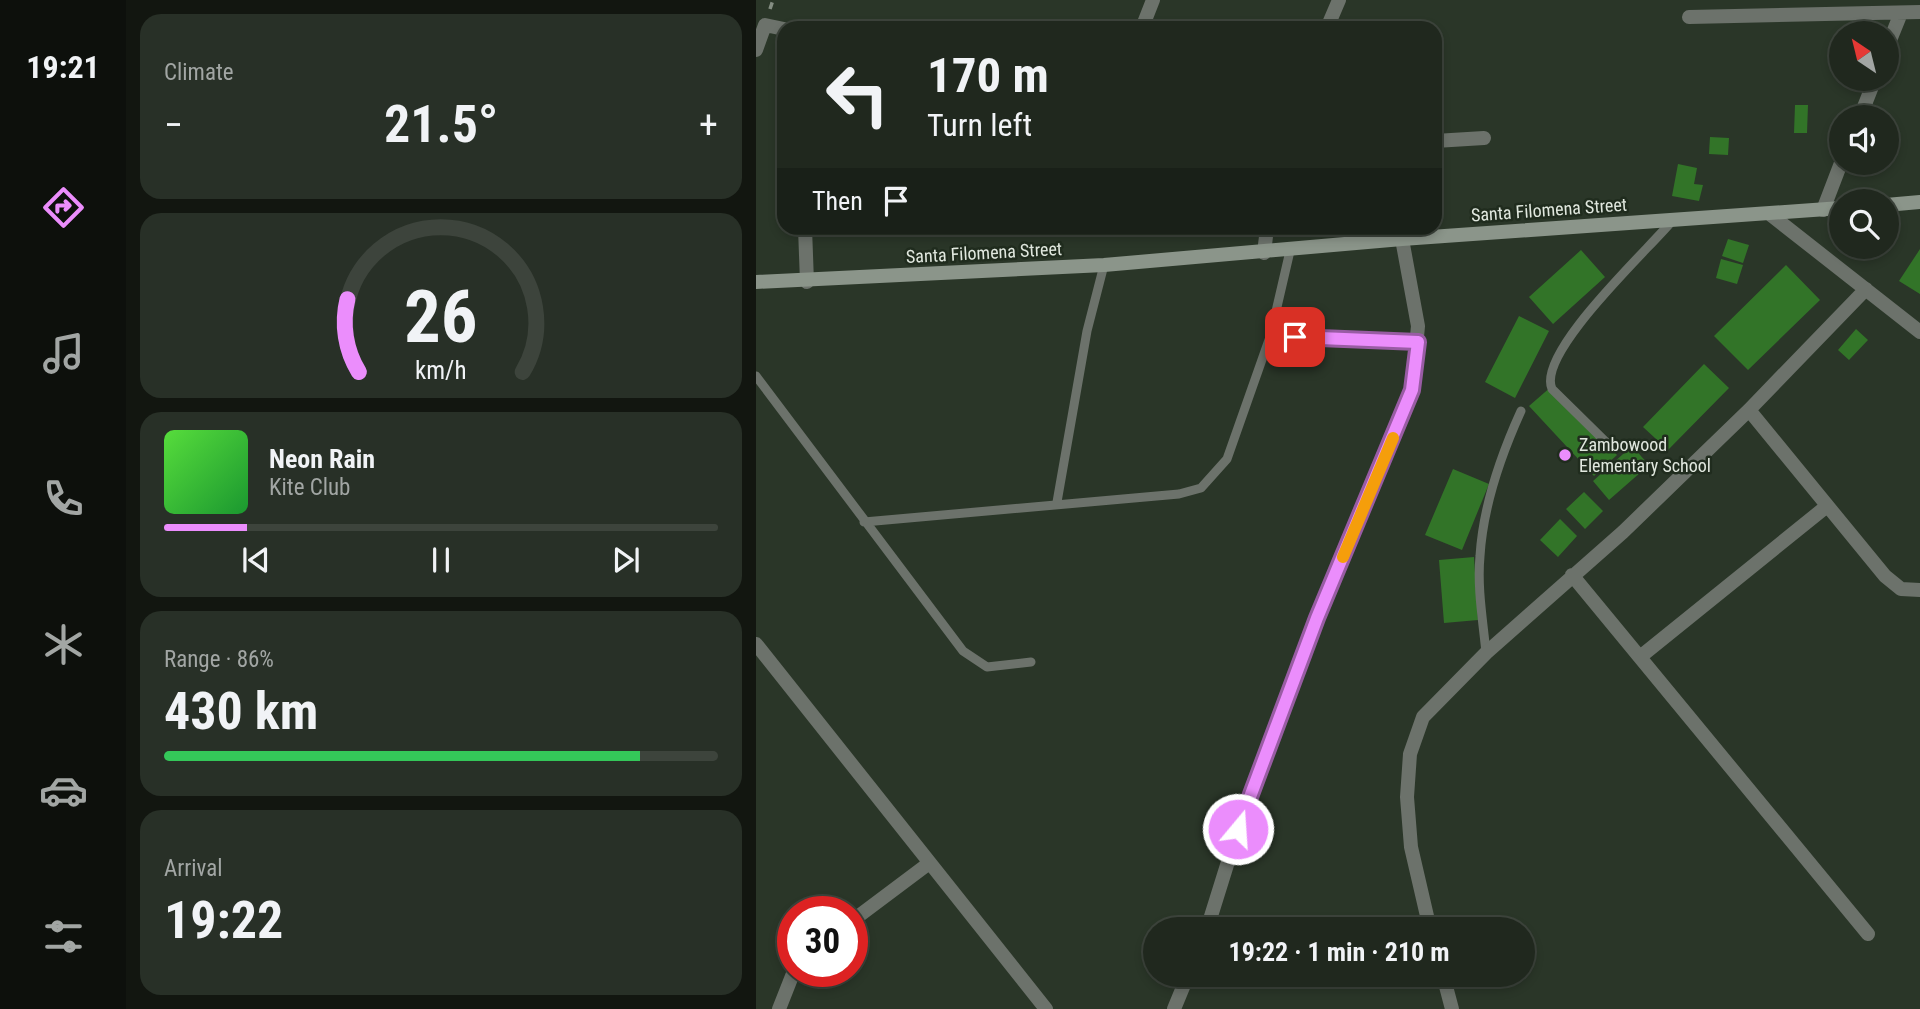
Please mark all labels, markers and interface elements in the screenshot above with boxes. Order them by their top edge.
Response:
north arrow [1829,21,1899,91]
map controls [1829,21,1899,259]
text: 170 m [927,47,1049,104]
text: 19:21 [26,48,100,86]
icon: left [812,49,903,140]
text: Climate [164,59,234,86]
text: 21.5° [384,94,498,155]
text: − [164,103,183,147]
text: + [699,103,718,147]
button: sound [1829,105,1899,175]
text: Turn left [927,106,1032,144]
icon: arrive [877,182,915,220]
icon: directions [39,183,88,232]
text: Then [812,186,863,216]
button: search [1829,189,1899,259]
street label: Santa Filomena Street [1470,194,1628,225]
street label: Santa Filomena Street [905,238,1063,267]
text: 26 [404,274,478,360]
pin [1265,307,1325,367]
icon: arrive [1276,318,1314,356]
icon: music [39,329,88,378]
text: km/h [415,355,467,384]
place label: Zambowood Elementary School [1579,434,1711,476]
text: Neon Rain [269,444,375,474]
marker: Zambowood Elementary School [1557,447,1573,463]
icon: phone [39,474,88,523]
text: Kite Club [269,474,350,501]
icon: previous [237,541,275,579]
icon: pause [422,541,460,579]
icon: next [607,541,645,579]
icon: climate [39,620,88,669]
text: Range · 86% [164,646,274,673]
text: 430 km [164,681,318,742]
icon: car [39,766,88,815]
position arrow [1201,792,1275,866]
text: Arrival [164,855,223,882]
text: 19:22 [164,890,283,951]
speed limit sign: 30 [777,896,868,987]
icon: filters [39,912,88,961]
text: 19:22 · 1 min · 210 m [1229,937,1449,967]

